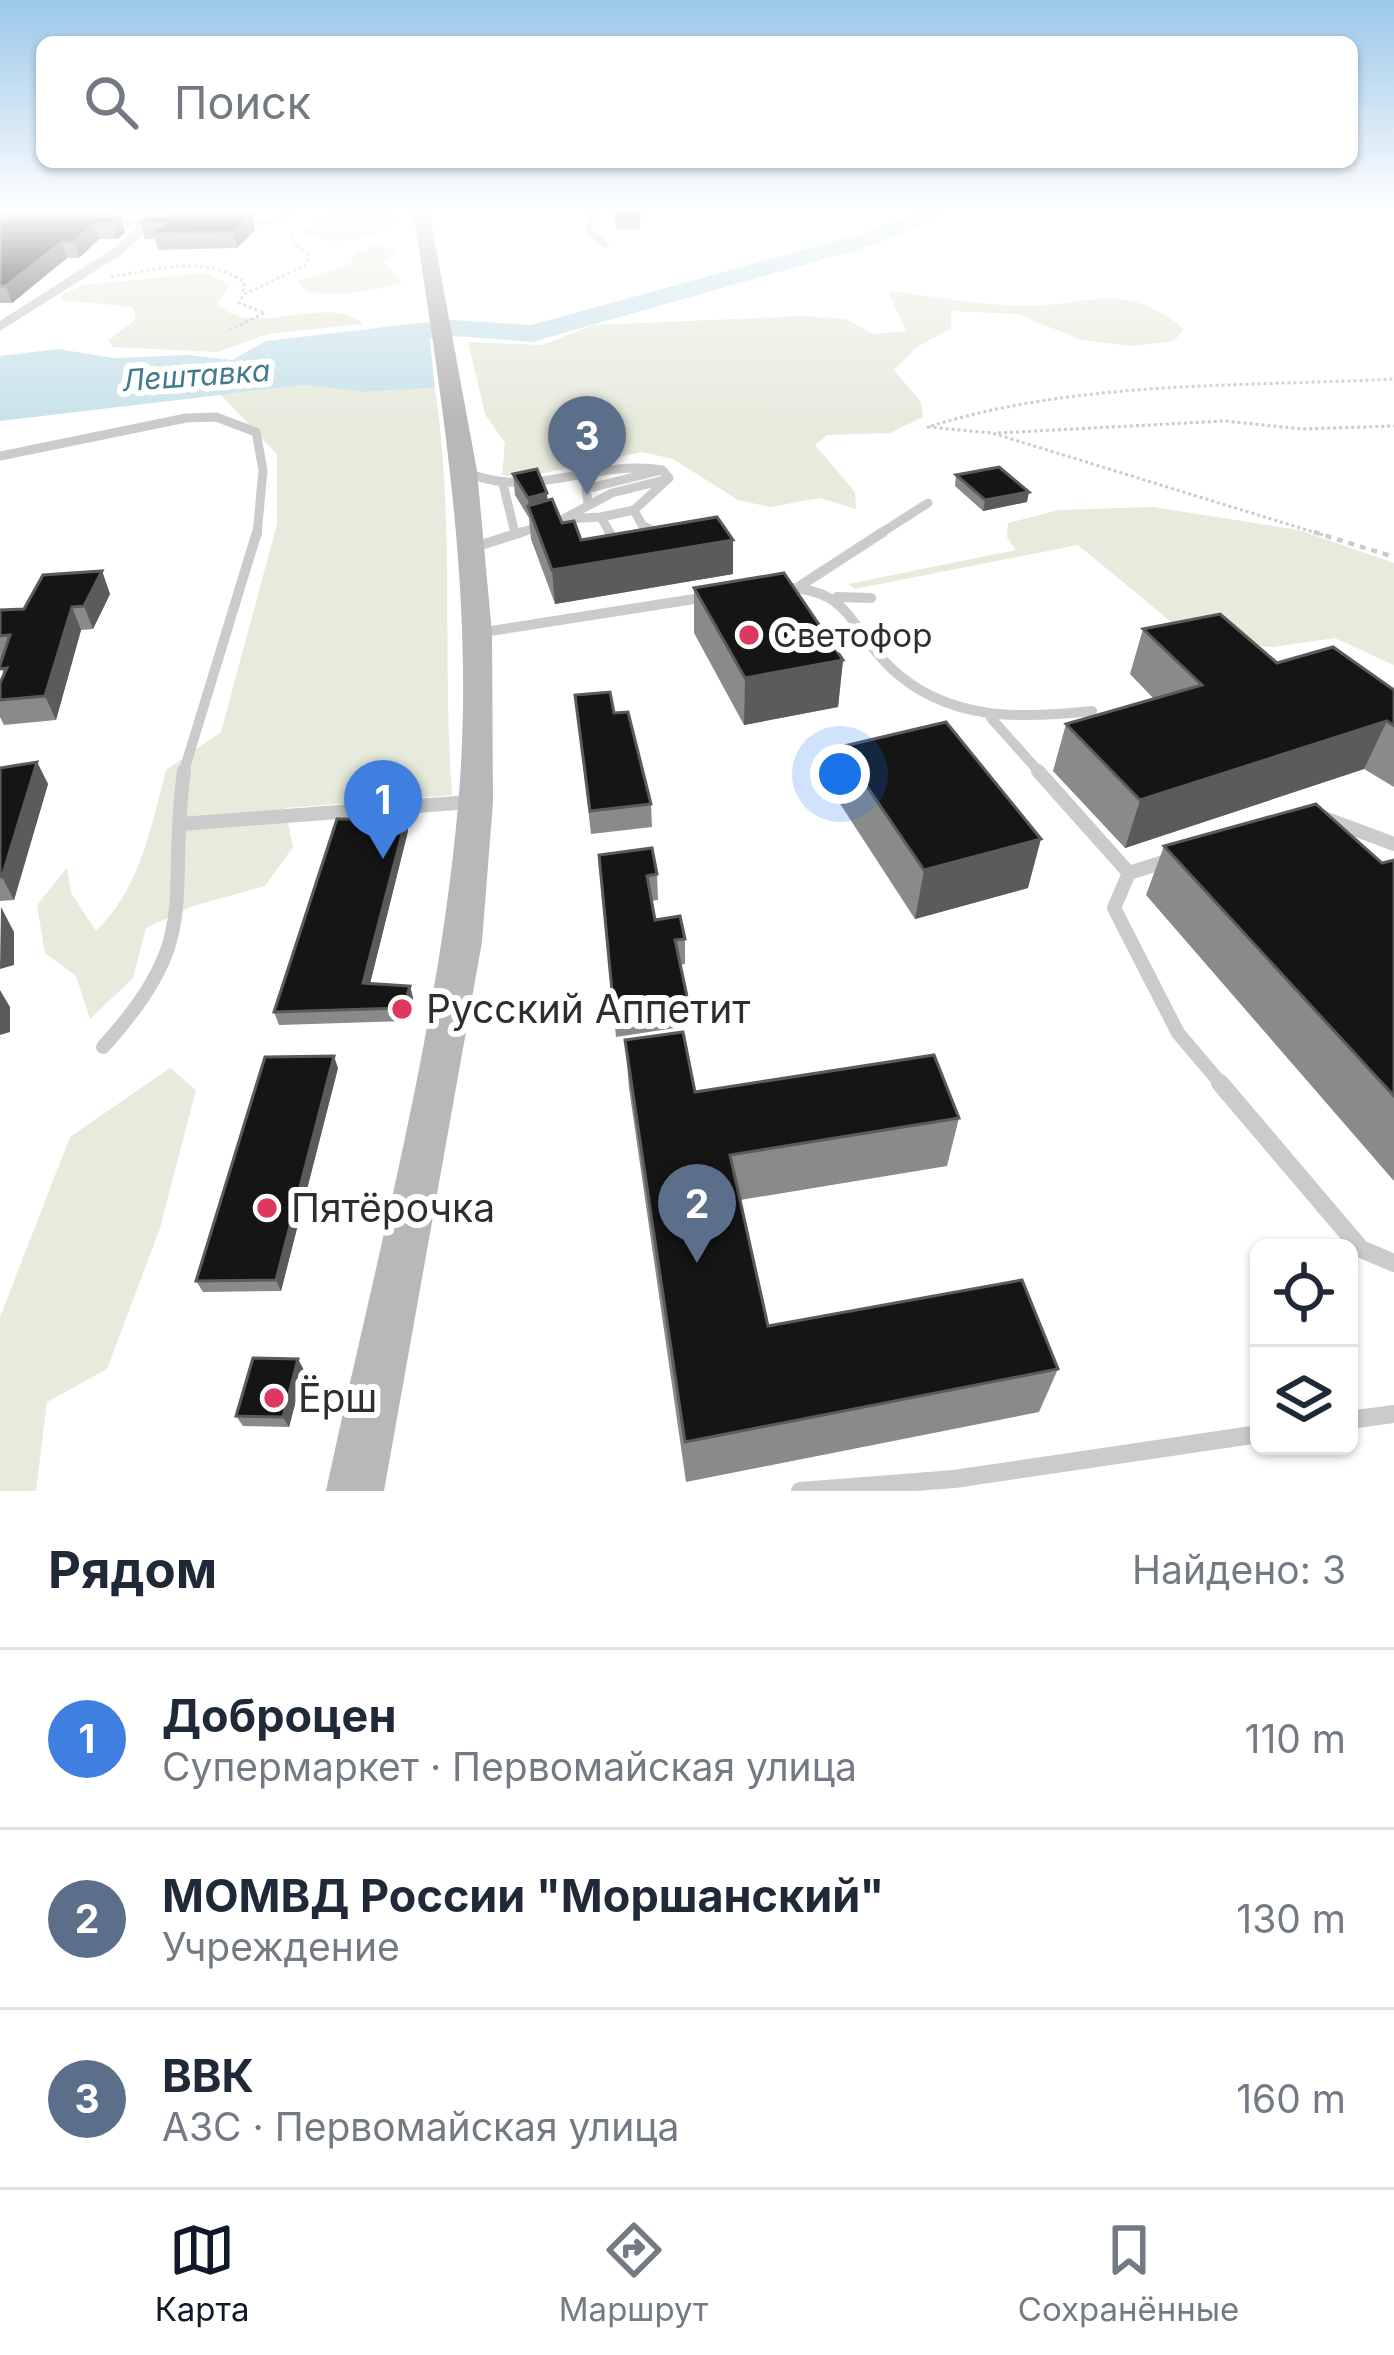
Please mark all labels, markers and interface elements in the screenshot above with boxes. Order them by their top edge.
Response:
search box [36,36,1358,168]
icon: search [78,69,144,135]
text: Поиск [174,75,311,130]
water label: Лештавка [121,352,271,398]
pin: 3 [548,396,626,495]
place label: Светофор [773,615,932,655]
marker: Светофор [736,622,762,648]
your location [810,744,870,804]
pin: 1 [344,760,422,859]
place label: Русский Аппетит [426,985,750,1032]
marker: Русский Аппетит [389,996,415,1022]
pin: 2 [658,1164,736,1263]
place label: Пятёрочка [291,1184,495,1231]
marker: Пятёрочка [254,1195,280,1221]
map controls [1250,1239,1358,1455]
button: locate [1250,1239,1358,1347]
button: layers [1250,1347,1358,1455]
place label: Ёрш [298,1374,377,1421]
marker: Ёрш [261,1385,287,1411]
text: Рядом [48,1539,217,1600]
text: Найдено: 3 [1132,1546,1346,1593]
text: Доброцен [162,1688,396,1743]
text: 1 [79,1715,95,1762]
text: 110 m [1245,1715,1346,1762]
text: Супермаркет · Первомайская улица [162,1743,857,1790]
text: МОМВД России "Моршанский" [162,1868,884,1923]
text: 2 [75,1895,99,1942]
text: 130 m [1236,1895,1346,1942]
text: Учреждение [162,1923,400,1970]
text: ВВК [162,2048,254,2103]
text: 3 [74,2075,100,2122]
text: 160 m [1236,2075,1346,2122]
text: АЗС · Первомайская улица [162,2103,679,2150]
tab: Карта [155,2217,249,2329]
tab: Маршрут [559,2217,708,2329]
tab: Сохранённые [1018,2217,1239,2329]

